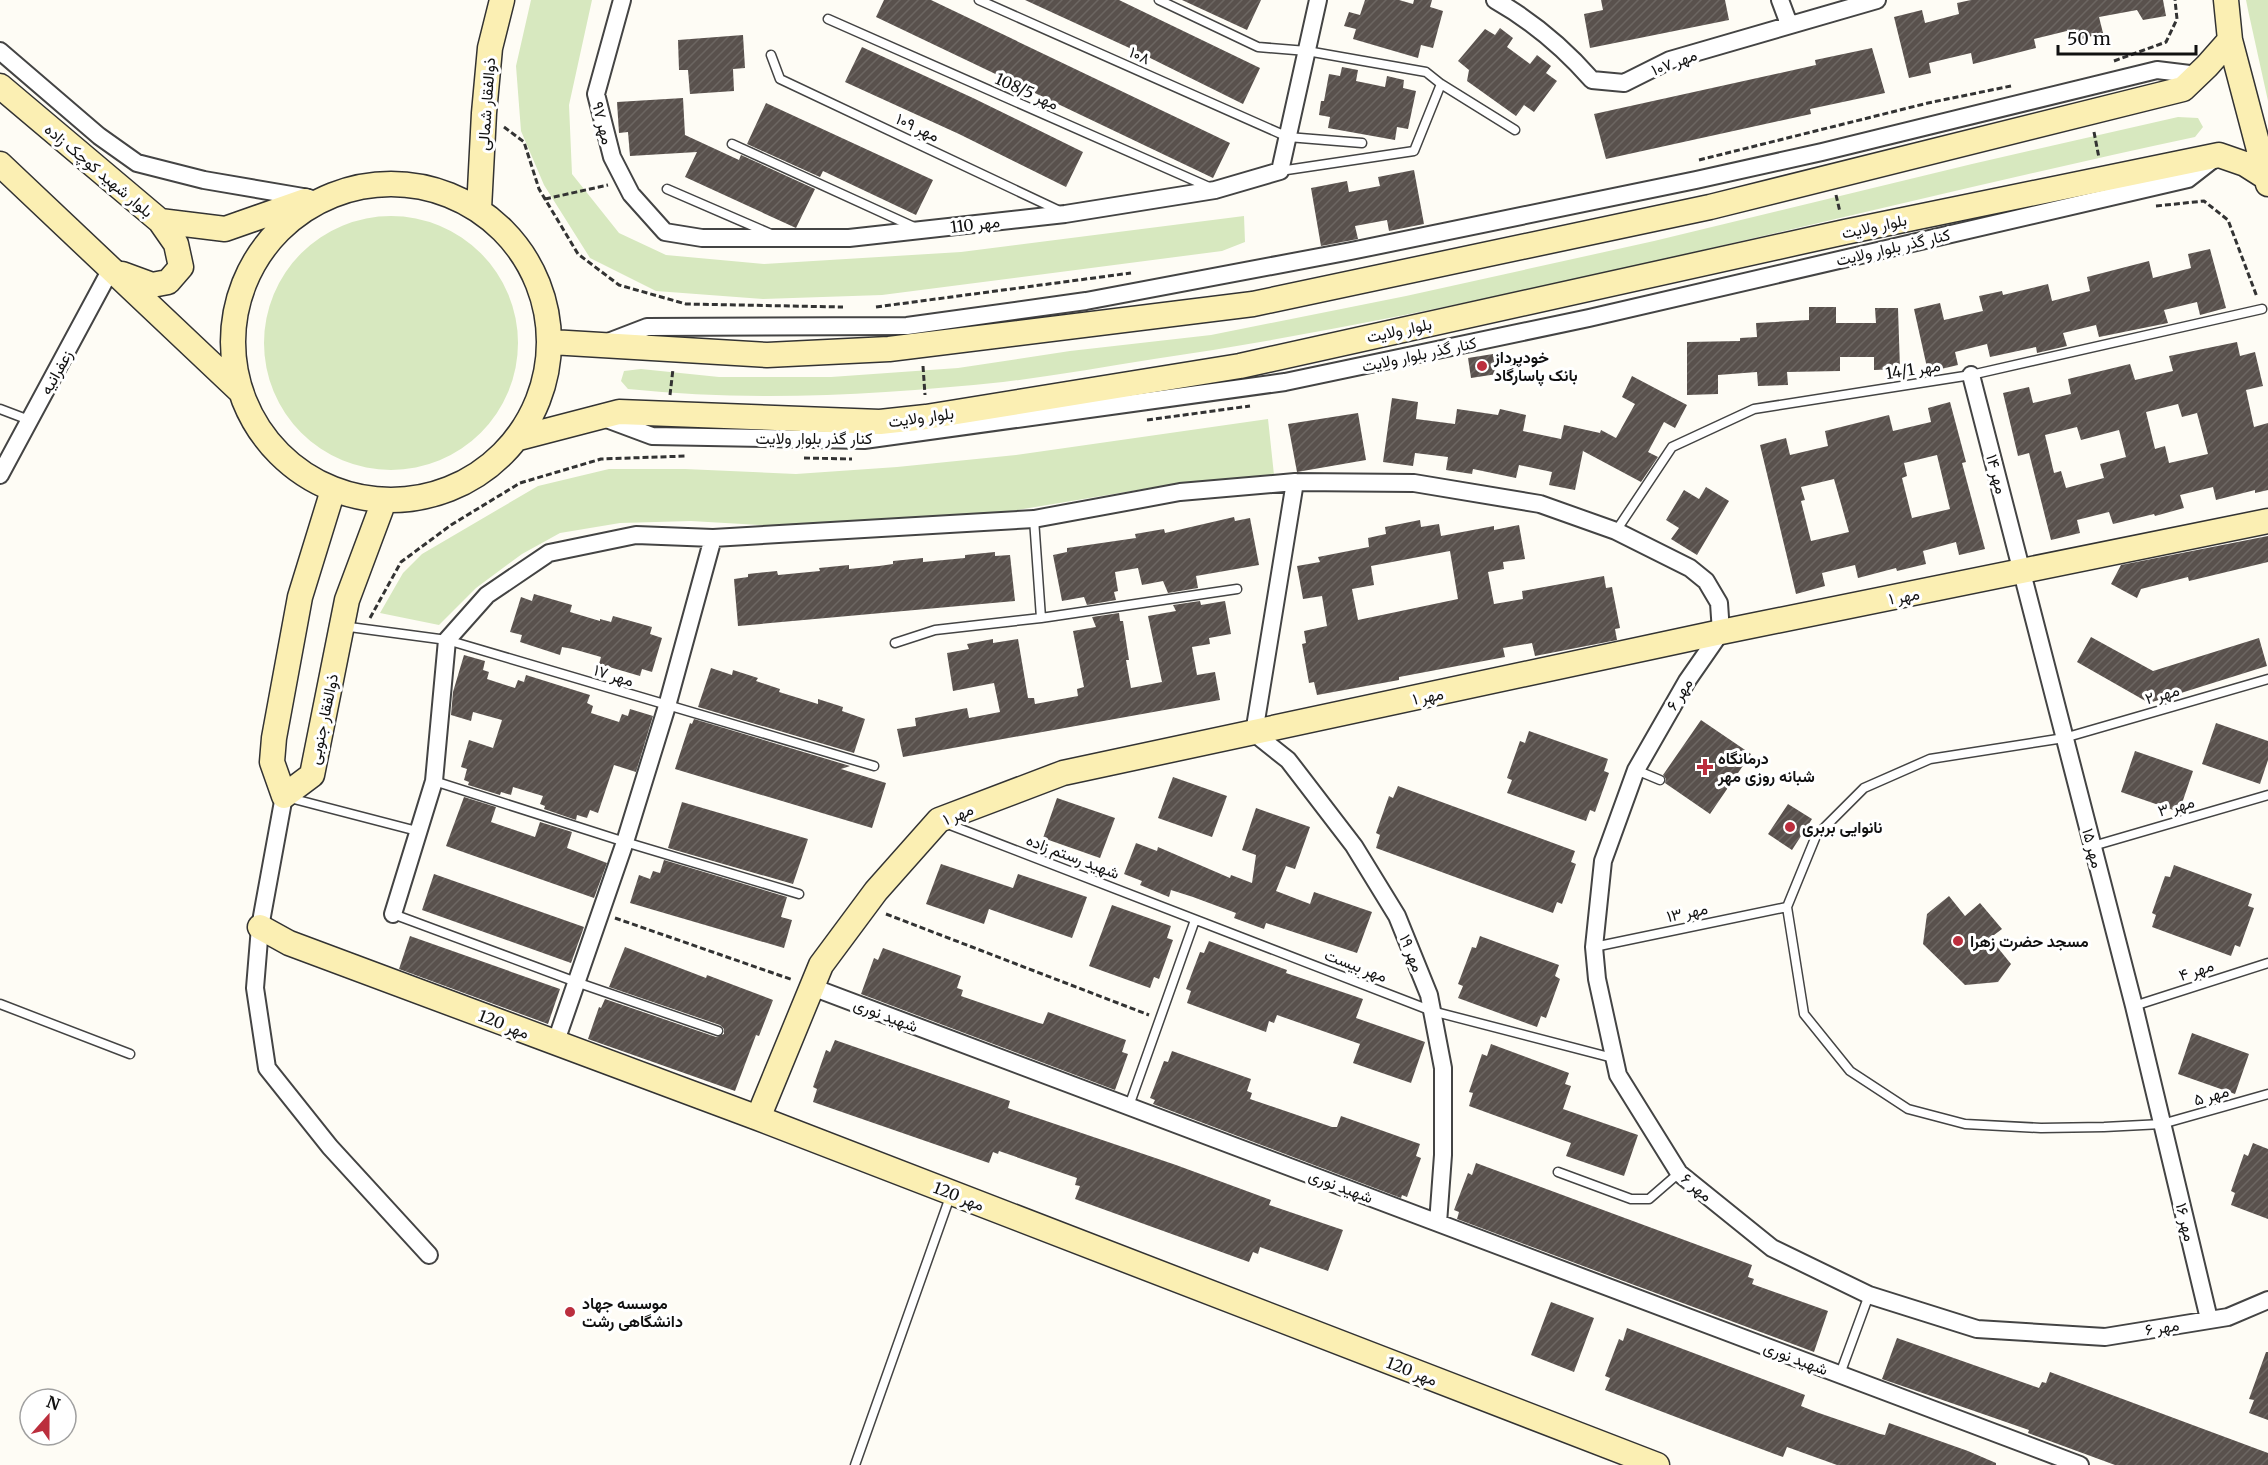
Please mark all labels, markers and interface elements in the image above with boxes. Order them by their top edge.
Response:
scale bar [2058,18,2196,56]
text: 50 m [2067,27,2111,50]
street label: ۱۰۸ [1126,42,1154,68]
street label: مهر ۱۰۷ [1648,44,1700,81]
street label: ذوالفقار شمالی [473,57,500,151]
street label: مهر 108/5 [992,68,1062,115]
street label: مهر ۹۷ [587,99,618,147]
street label: مهر ۱۰۹ [893,108,943,147]
street label: بلوار شهید کوچک زاده [39,119,157,223]
street label: بلوار ولایت [1840,209,1909,244]
street label: مهر 110 [949,211,1001,238]
street label: کنار گذر بلوار ولایت [1834,224,1952,271]
street label: بلوار ولایت [1365,313,1434,348]
street label: کنار گذر بلوار ولایت [1360,332,1478,377]
street label: زعفرانیه [36,346,77,398]
place label: خودپرداز بانک پاسارگاد [1493,347,1578,387]
street label: مهر 14/1 [1884,355,1942,384]
marker: خودپرداز بانک پاسارگاد [1475,359,1489,373]
street label: بلوار ولایت [887,403,955,432]
street label: کنار گذر بلوار ولایت [756,428,872,449]
street label: مهر ۱۴ [1981,452,2012,496]
street label: مهر ۱ [1887,583,1921,610]
street label: مهر ۱۷ [591,660,636,691]
street label: ذوالفقار جنوبی [304,672,343,766]
street label: مهر ۶ [1661,674,1697,714]
street label: مهر ۲ [2142,680,2182,709]
street label: مهر ۱ [1411,683,1446,710]
place label: درمانگاه شبانه روزی مهر [1717,748,1815,787]
marker: درمانگاه شبانه روزی مهر [1696,758,1714,776]
street label: مهر ۳ [2155,791,2197,822]
street label: مهر ۱ [940,799,977,830]
place label: نانوایی بربری [1802,817,1883,838]
marker: نانوایی بربری [1783,820,1797,834]
street label: مهر ۱۵ [2077,826,2108,870]
street label: شهید رستم زاده [1023,829,1123,884]
street label: مهر ۱۳ [1665,898,1710,927]
street label: مهر ۱۹ [1395,931,1429,975]
place label: مسجد حضرت زهرا [1970,931,2089,952]
marker: مسجد حضرت زهرا [1951,934,1965,948]
street label: مهر بیست [1322,944,1390,987]
street label: مهر ۴ [2176,955,2216,986]
street label: شهید نوری [851,994,921,1037]
street label: مهر 120 [475,1005,532,1044]
street label: مهر ۵ [2191,1080,2231,1111]
street label: شهید نوری [1306,1165,1376,1208]
street label: مهر ۶ [1677,1168,1717,1206]
street label: مهر 120 [930,1177,987,1216]
street label: مهر ۱۶ [2171,1201,2200,1244]
place label: موسسه جهاد دانشگاهی رشت [582,1293,683,1332]
marker: موسسه جهاد دانشگاهی رشت [563,1305,577,1319]
street label: مهر ۶ [2144,1314,2181,1341]
street label: شهید نوری [1761,1337,1831,1380]
street label: مهر 120 [1383,1352,1440,1391]
north arrow [18,1387,78,1447]
text: N [44,1391,63,1415]

